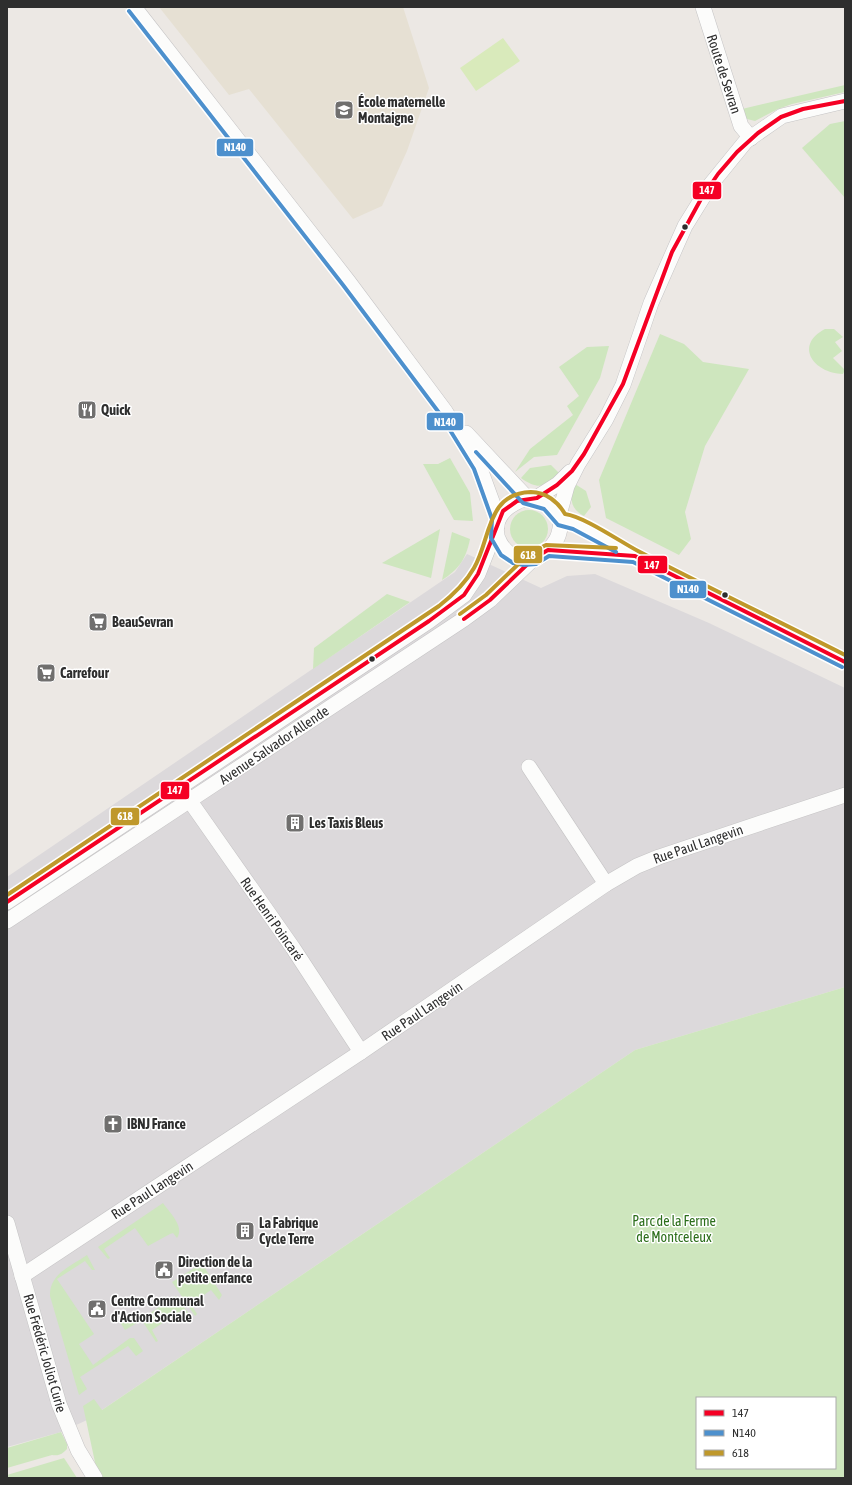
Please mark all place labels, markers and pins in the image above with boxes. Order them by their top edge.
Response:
place label: École maternelle Montaigne [358,94,445,126]
school or university icon: École maternelle Montaigne [333,99,355,121]
unlabelled marker [680,222,690,232]
restaurant icon: Quick [76,399,98,421]
place label: Quick [101,402,131,418]
unlabelled marker [720,590,730,600]
supermarket icon: BeauSevran [87,611,109,633]
place label: BeauSevran [112,614,173,630]
unlabelled marker [367,654,377,664]
supermarket icon: Carrefour [35,662,57,684]
place label: Carrefour [60,665,110,681]
building icon: Les Taxis Bleus [284,812,306,834]
place label: Les Taxis Bleus [309,815,383,831]
church icon: IBNJ France [102,1113,124,1135]
place label: IBNJ France [127,1116,186,1132]
place label: La Fabrique Cycle Terre [259,1215,318,1247]
building icon: La Fabrique Cycle Terre [234,1220,256,1242]
place label: Direction de la petite enfance [178,1254,253,1286]
public building icon: Direction de la petite enfance [153,1259,175,1281]
place label: Centre Communal d'Action Sociale [111,1293,204,1325]
public building icon: Centre Communal d'Action Sociale [86,1298,108,1320]

